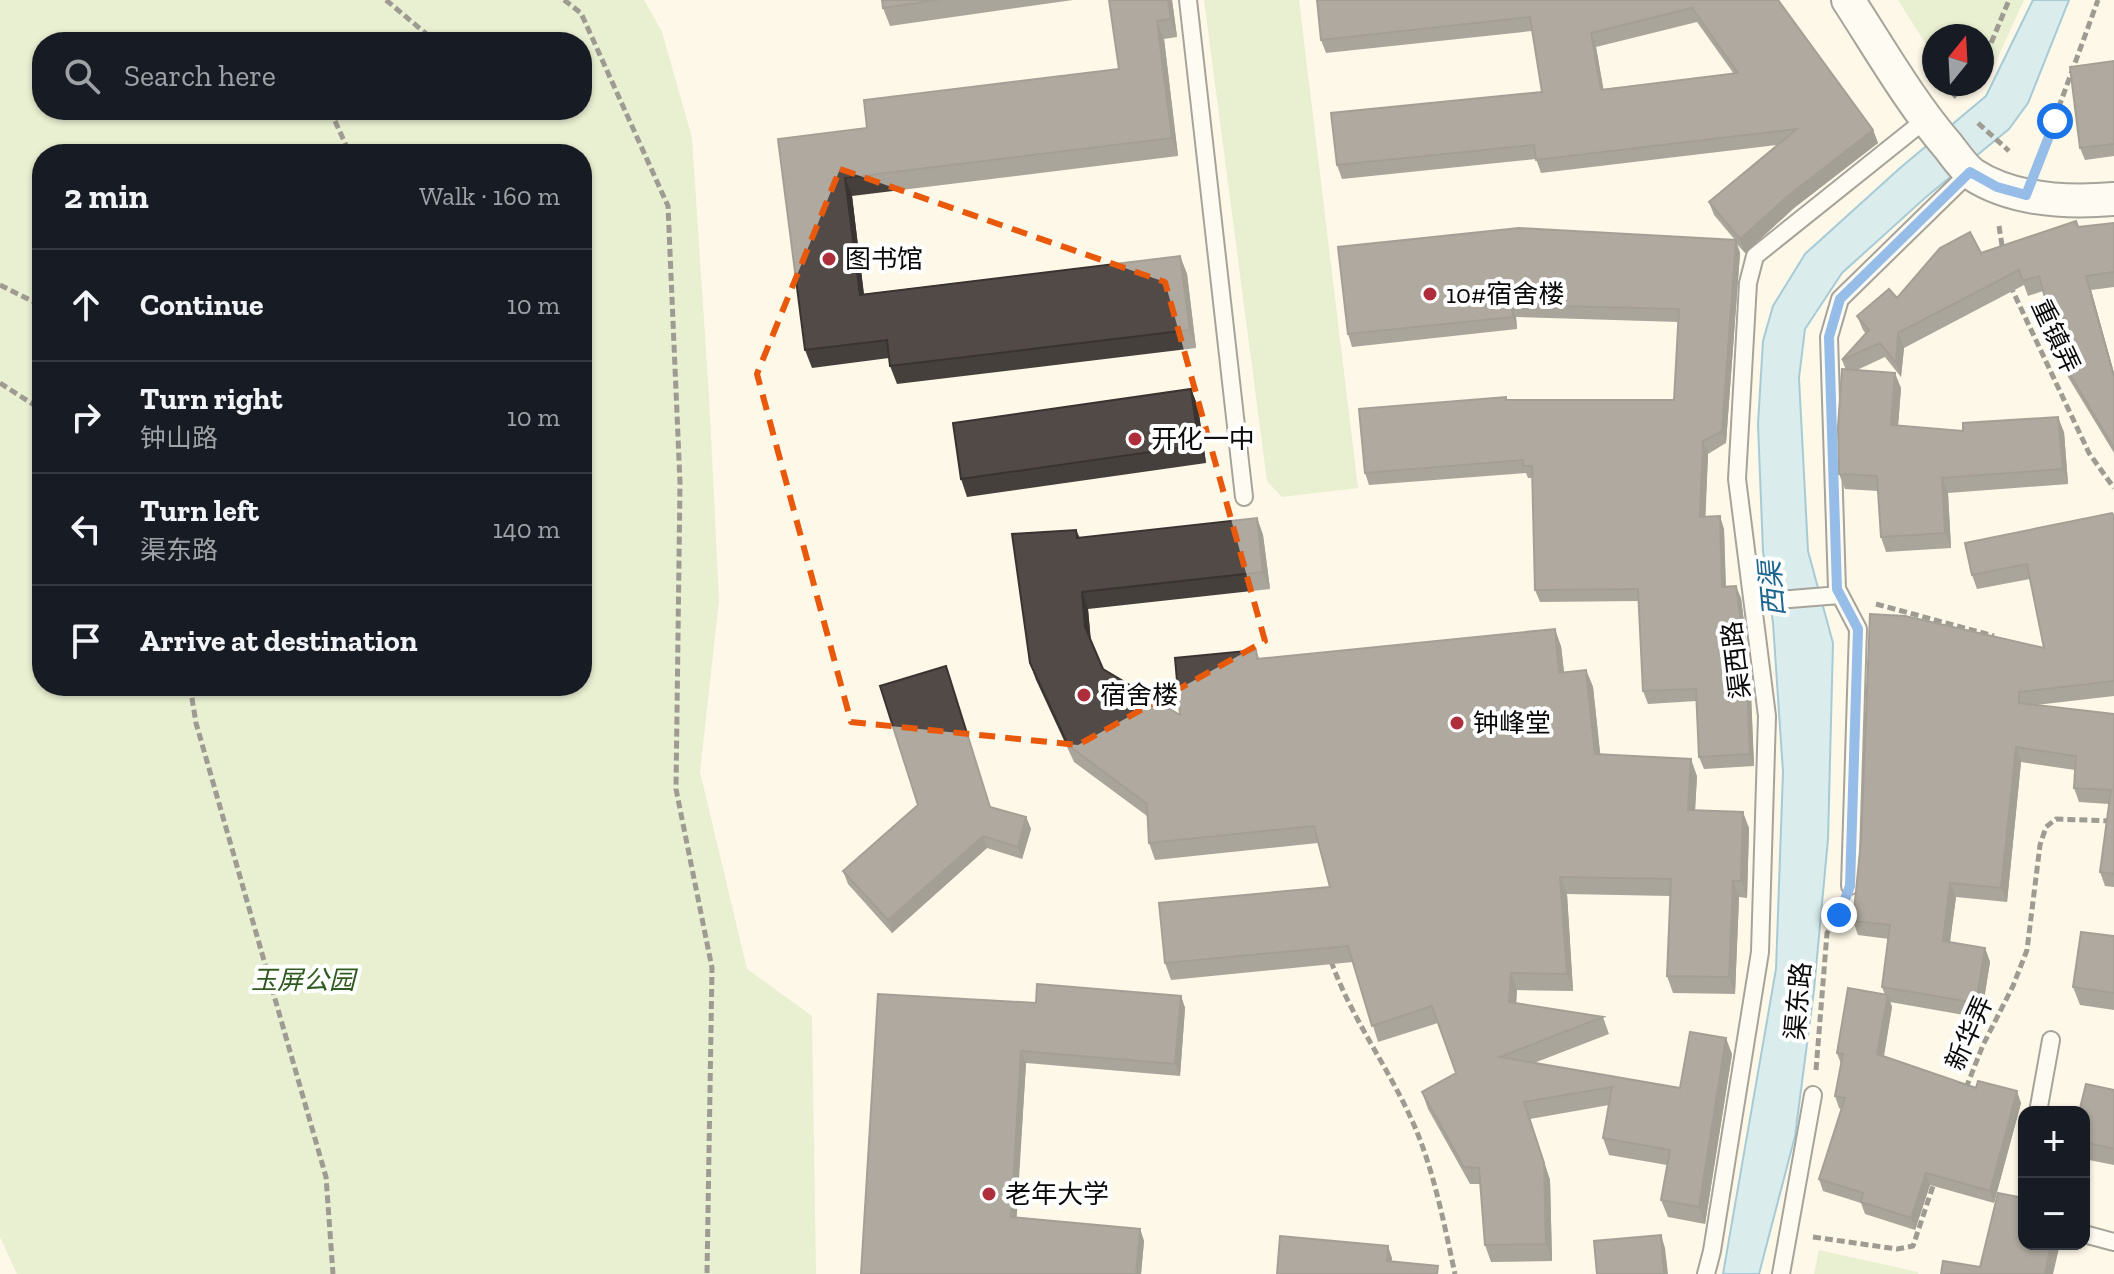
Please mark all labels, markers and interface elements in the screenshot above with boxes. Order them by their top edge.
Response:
north arrow [1922,24,1994,96]
search box [32,32,592,120]
icon: search [60,54,104,98]
text: Search here [124,58,276,94]
route start [2037,103,2073,139]
text: 2 min [64,176,149,217]
text: Walk · 160 m [419,180,560,212]
place label: 图书馆 [845,243,923,275]
marker: 图书馆 [820,250,838,268]
place label: 10#宿舍楼 [1446,278,1564,310]
icon: ahead [64,283,108,327]
marker: 10#宿舍楼 [1421,285,1439,303]
text: Continue [140,287,264,323]
text: 10 m [507,289,560,321]
street label: 重镇弄 [2025,294,2087,378]
text: Turn right [140,381,282,417]
icon: right [64,395,108,439]
text: 10 m [507,401,560,433]
text: 钟山路 [140,422,218,454]
place label: 开化一中 [1151,423,1255,455]
marker: 开化一中 [1126,430,1144,448]
text: Turn left [140,493,259,529]
icon: left [64,507,108,551]
text: 140 m [493,513,560,545]
text: 渠东路 [140,534,218,566]
water label: 西渠 [1753,556,1791,618]
icon: arrive [64,619,108,663]
street label: 渠西路 [1715,619,1757,701]
text: Arrive at destination [140,623,417,659]
place label: 宿舍楼 [1100,679,1178,711]
marker: 宿舍楼 [1075,686,1093,704]
place label: 钟峰堂 [1473,707,1551,739]
marker: 钟峰堂 [1448,714,1466,732]
route end [1821,897,1857,933]
street label: 渠东路 [1779,961,1817,1041]
park label: 玉屏公园 [251,964,359,996]
street label: 新华弄 [1939,991,1999,1075]
map controls [2018,1106,2090,1250]
button: + [2018,1106,2090,1178]
place label: 老年大学 [1005,1178,1109,1210]
button: − [2018,1178,2090,1250]
marker: 老年大学 [980,1185,998,1203]

